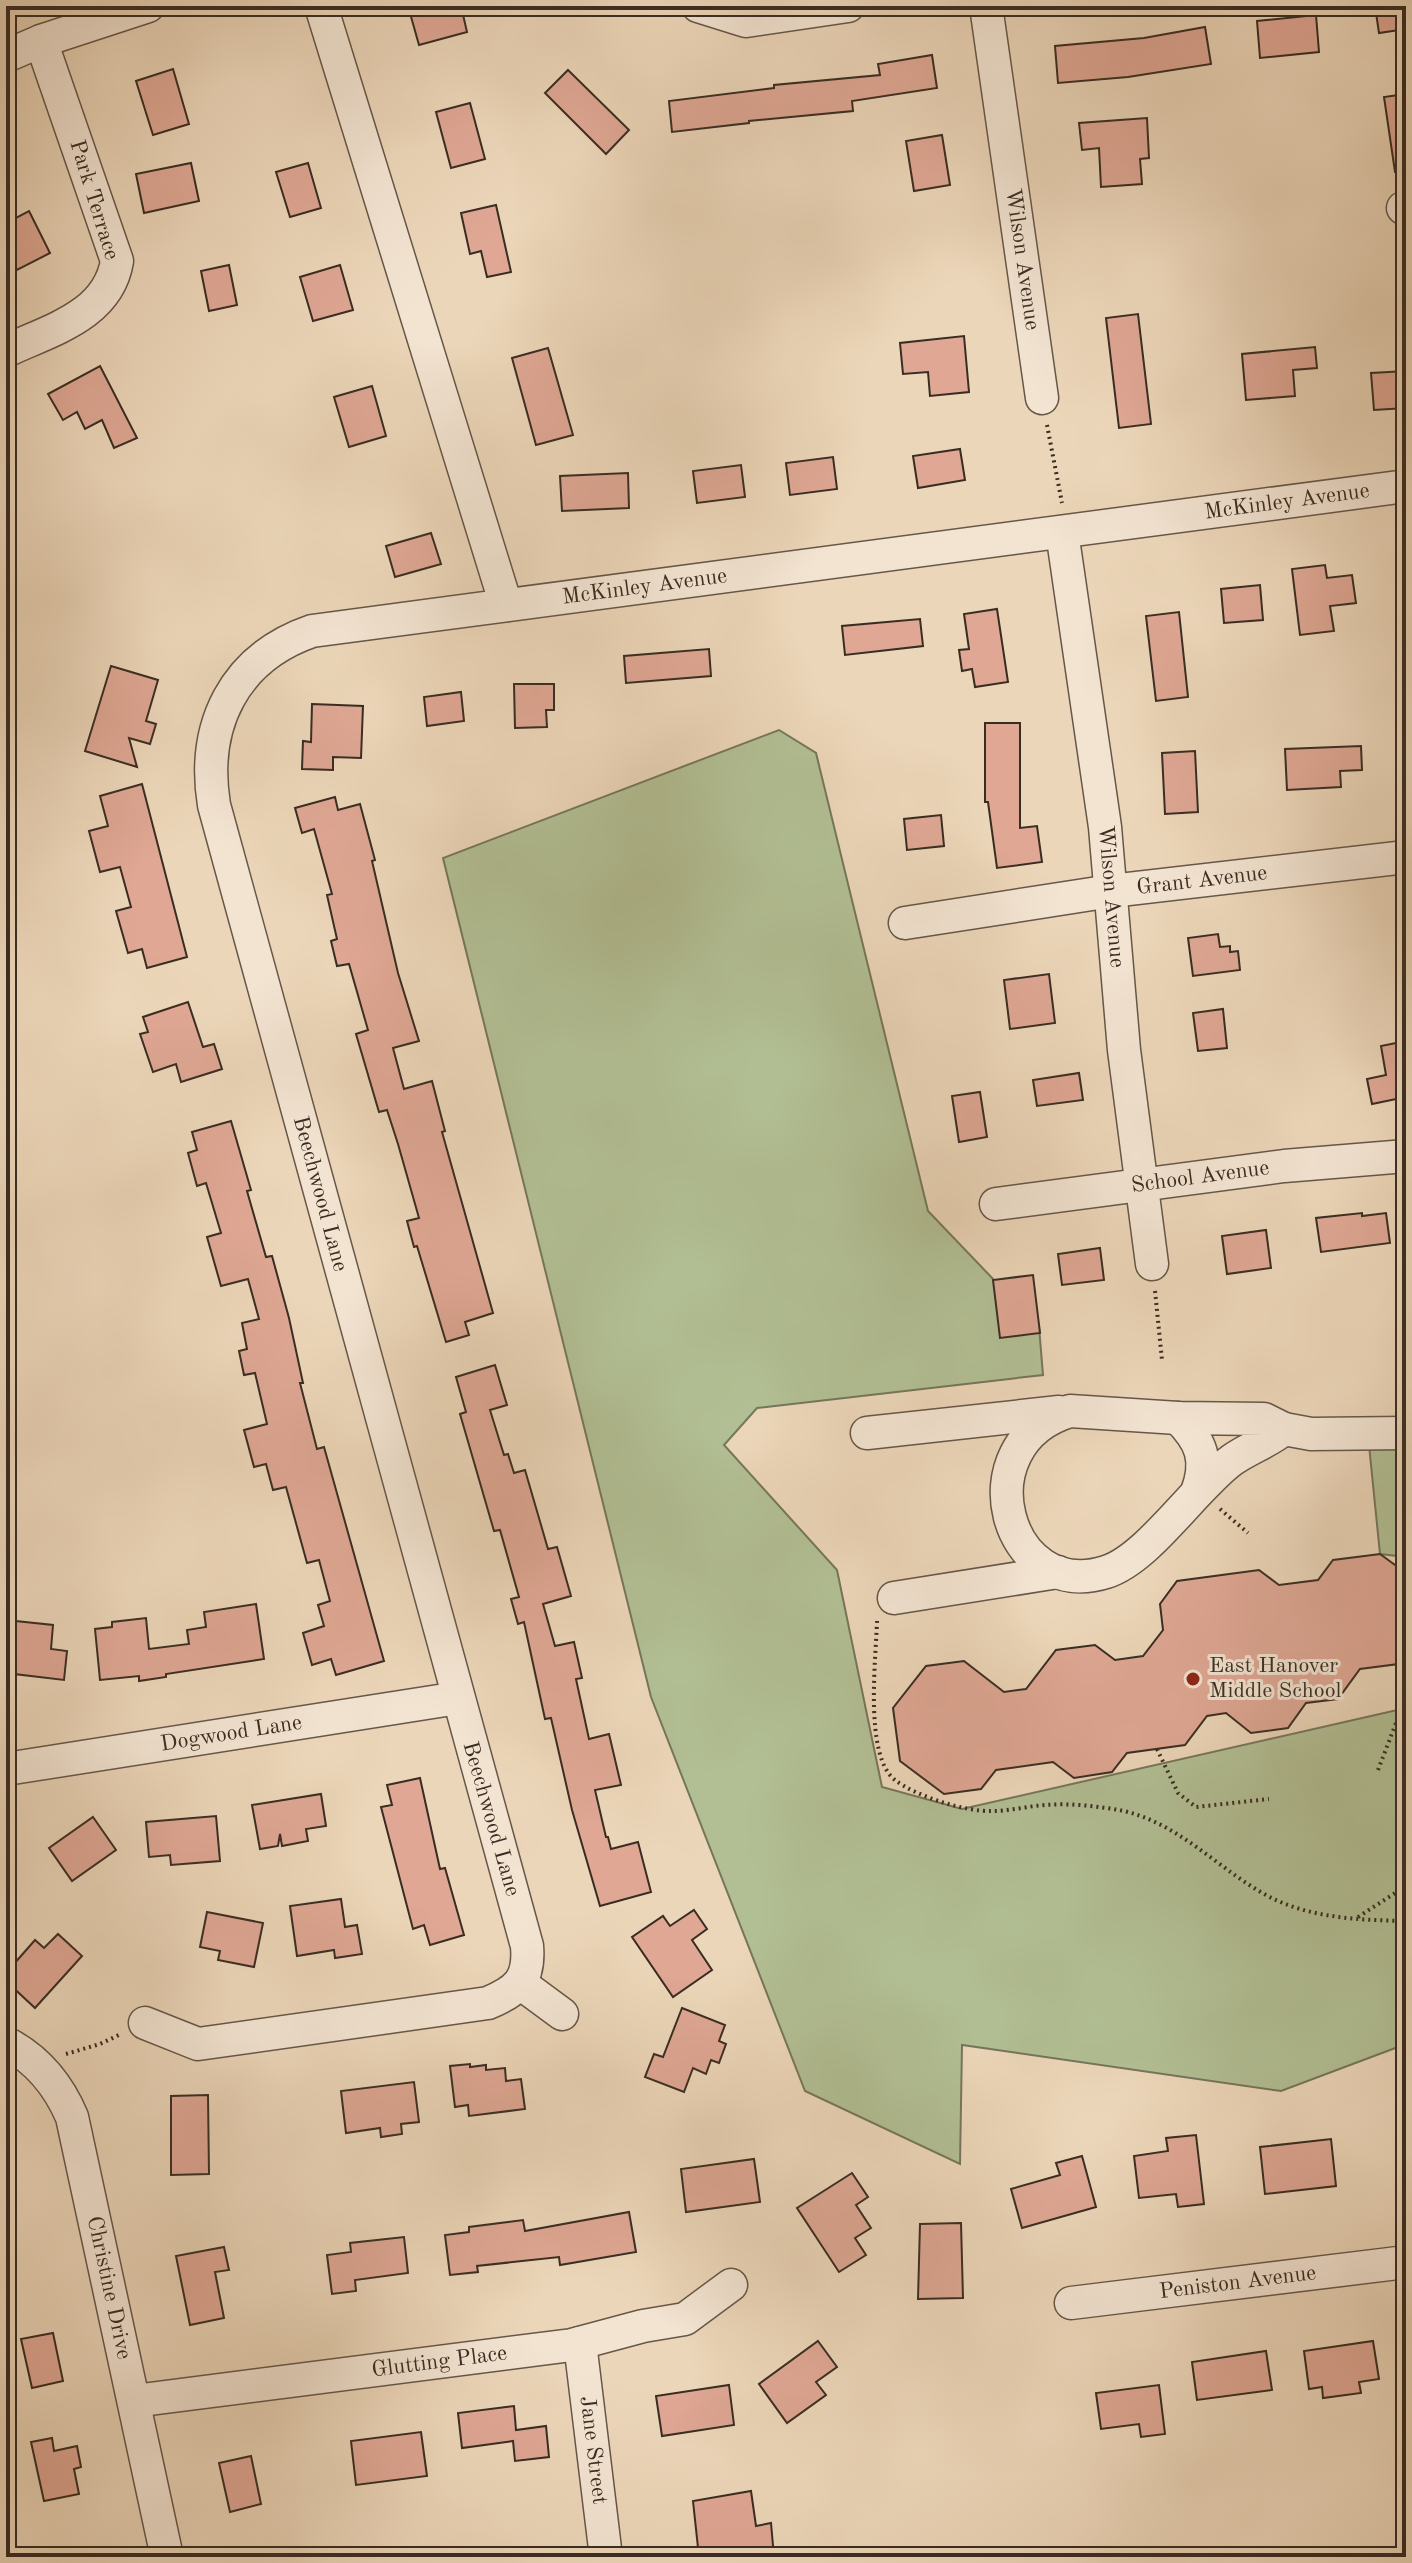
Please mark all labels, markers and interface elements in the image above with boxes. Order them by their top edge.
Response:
street label: Park Terrace [65,137,123,263]
street label: Wilson Avenue [1001,187,1043,332]
street label: McKinley Avenue [1203,480,1371,524]
street label: McKinley Avenue [561,565,729,609]
street label: Wilson Avenue [1094,825,1128,969]
street label: Grant Avenue [1135,862,1268,899]
street label: Beechwood Lane [289,1114,351,1274]
street label: School Avenue [1130,1157,1271,1197]
place label: East Hanover Middle School [1209,1655,1342,1702]
marker: East Hanover Middle School [1184,1670,1202,1688]
street label: Dogwood Lane [159,1712,304,1756]
street label: Beechwood Lane [458,1739,524,1899]
street label: Christine Drive [83,2214,135,2361]
street label: Peniston Avenue [1158,2262,1317,2303]
street label: Glutting Place [370,2342,509,2381]
street label: Jane Street [576,2395,611,2506]

